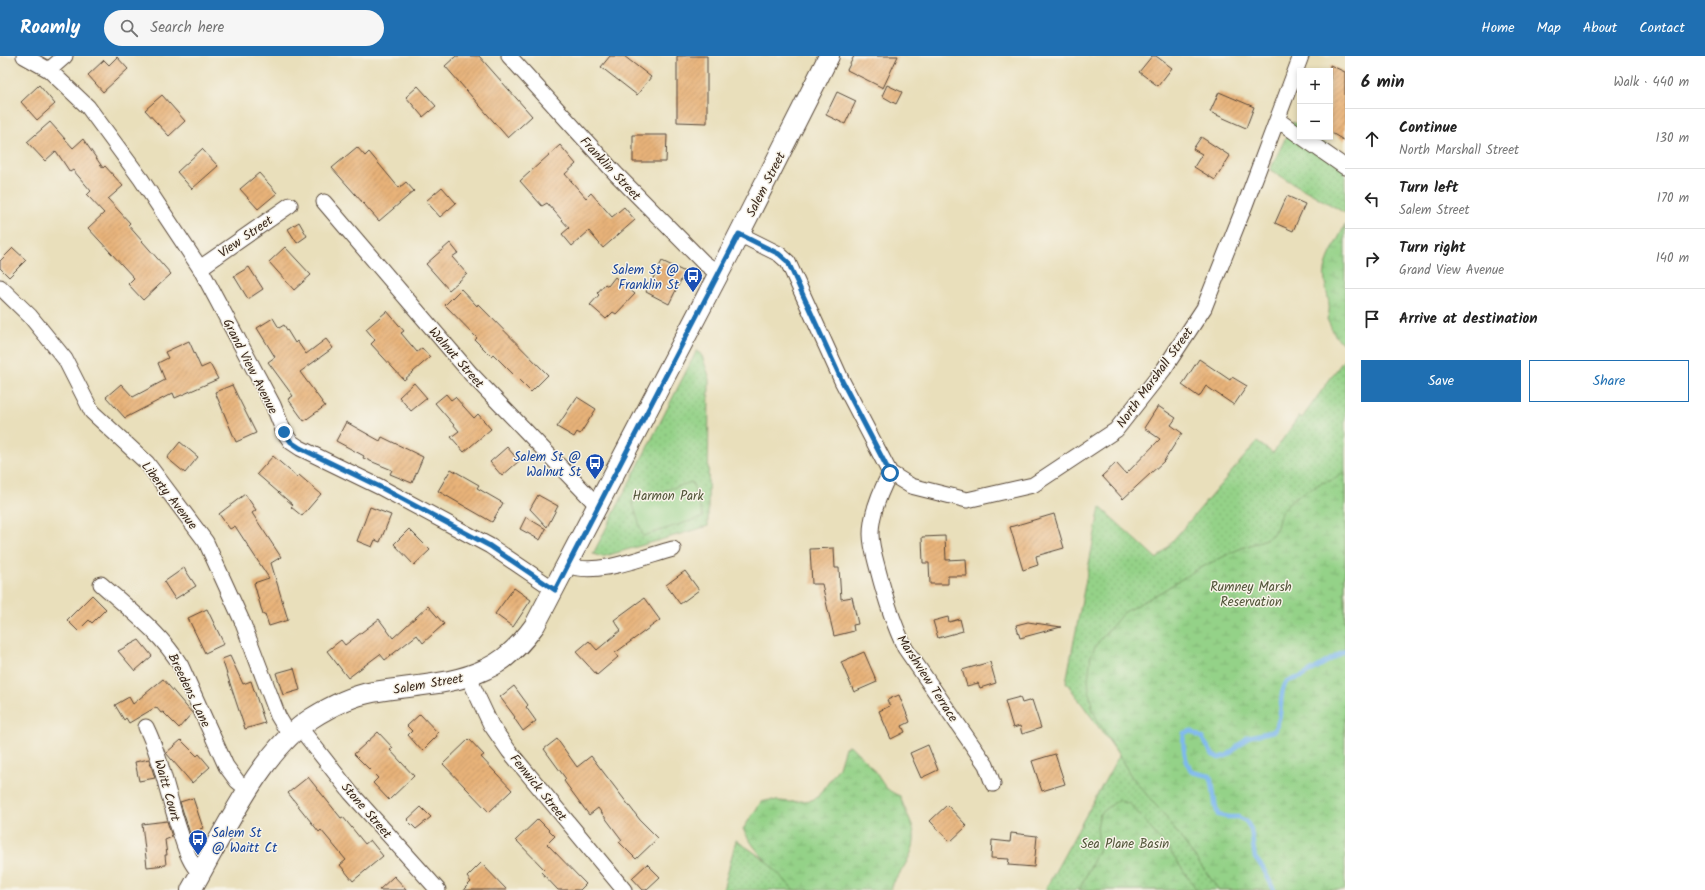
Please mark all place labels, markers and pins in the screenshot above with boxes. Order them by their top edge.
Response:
place label: Salem St @ Franklin St [612,260,680,296]
bus stop icon: Salem St @ Franklin St [682,265,704,293]
place label: Salem St @ Walnut St [514,447,582,483]
bus stop icon: Salem St @ Walnut St [584,452,606,480]
place label: Salem St @ Waitt Ct [212,823,278,859]
bus stop icon: Salem St @ Waitt Ct [187,828,209,856]

